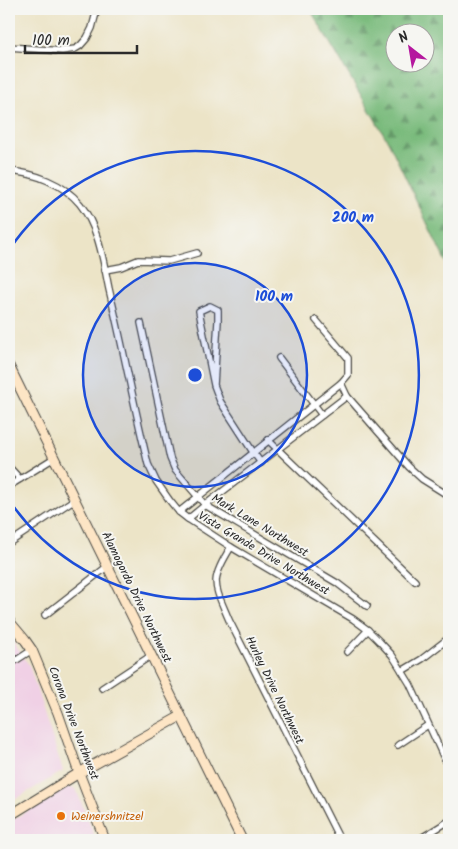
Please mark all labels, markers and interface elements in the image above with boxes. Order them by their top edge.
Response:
scale bar [25,22,138,54]
north arrow [386,22,436,72]
text: N [394,26,413,49]
text: 100 m [32,29,70,53]
text: 200 m [332,206,374,230]
text: 100 m [255,285,293,309]
centre of rings [186,366,204,384]
street label: Mark Lane Northwest [208,489,312,562]
street label: Vista Grande Drive Northwest [194,506,334,601]
street label: Alamogordo Drive Northwest [96,528,177,666]
street label: Hurley Drive Northwest [240,633,309,748]
street label: Corona Drive Northwest [43,663,104,783]
place label: Weinershnitzel [71,807,144,826]
marker: Weinershnitzel [55,810,67,822]

